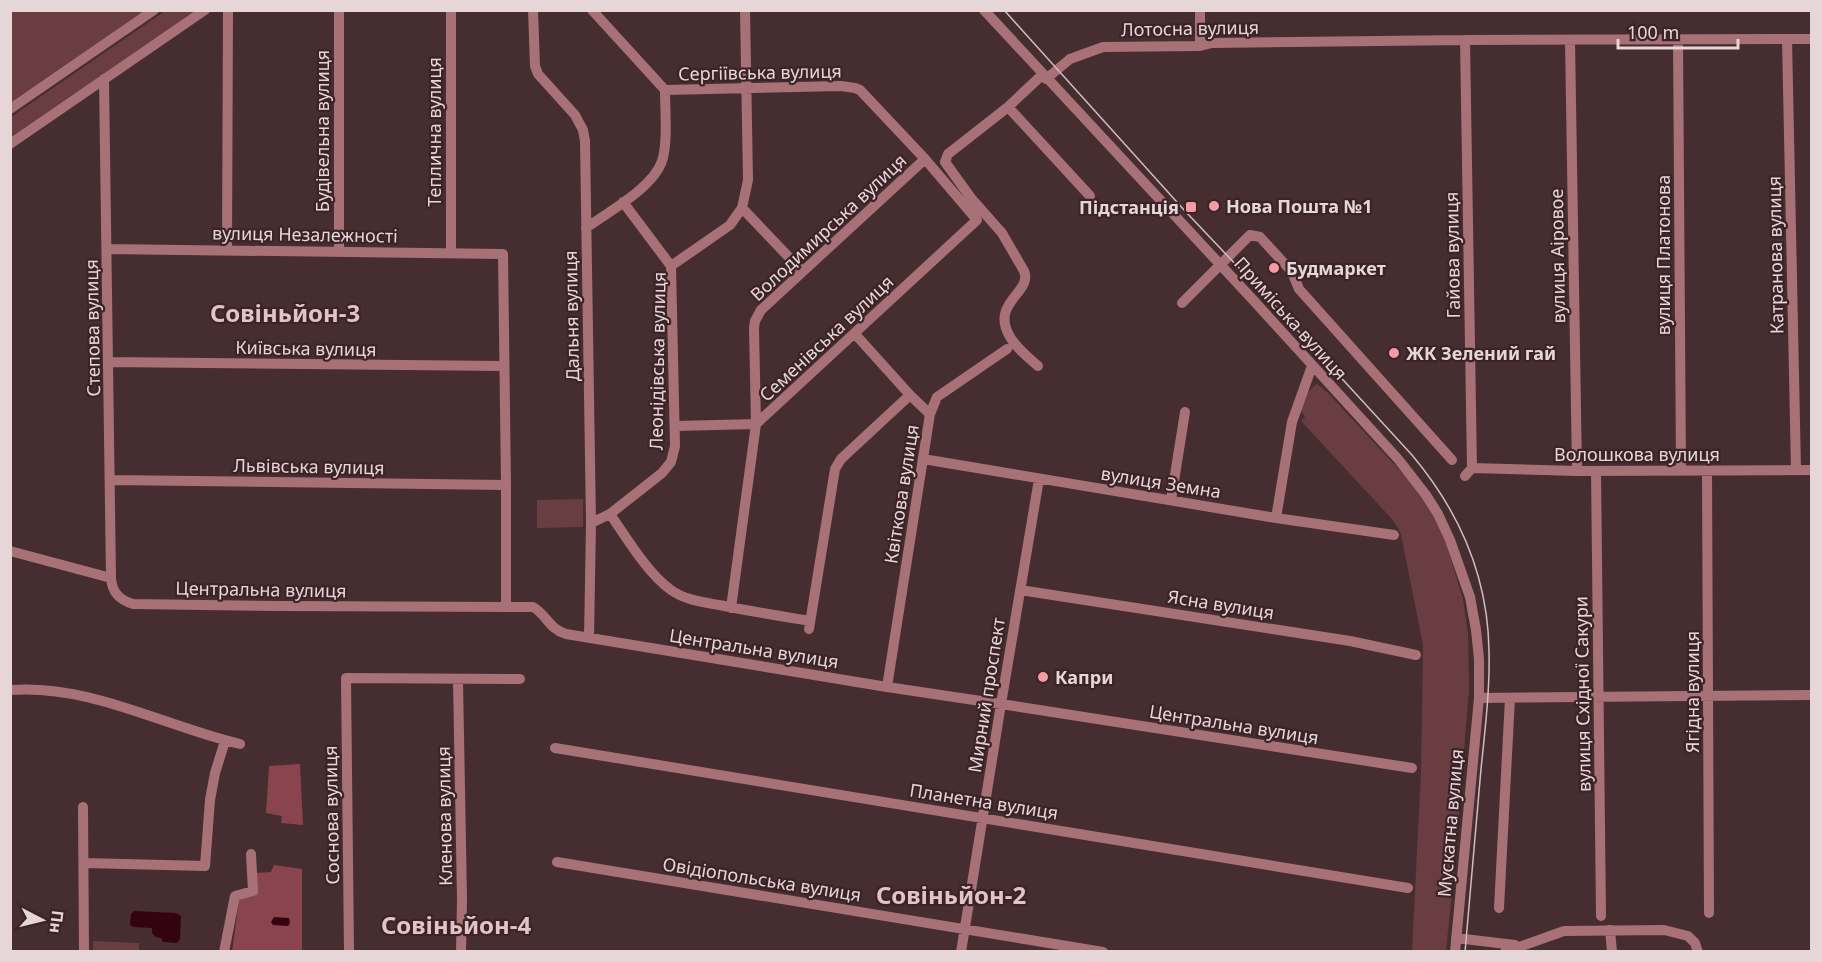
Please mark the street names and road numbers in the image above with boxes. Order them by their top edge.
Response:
street label: Лотосна вулиця [1121,15,1259,41]
street label: Будівельна вулиця [310,50,334,212]
street label: Теплична вулиця [422,57,446,207]
street label: Сергіївська вулиця [678,59,842,85]
street label: Володимирська вулиця [745,148,911,306]
street label: вулиця Платонова [1651,175,1675,335]
street label: Катранова вулиця [1762,176,1788,334]
street label: вулиця Аіровое [1544,188,1570,323]
street label: Гайова вулиця [1439,192,1465,318]
street label: вулиця Незалежності [212,220,398,248]
street label: Дальня вулиця [558,250,584,382]
street label: Приміська вулиця [1229,251,1353,385]
street label: Степова вулиця [79,259,105,397]
street label: Семенівська вулиця [754,270,898,406]
street label: Леонідівська вулиця [643,272,671,450]
street label: Київська вулиця [235,335,377,361]
street label: Квіткова вулиця [878,423,924,565]
street label: Волошкова вулиця [1554,442,1720,466]
street label: Львівська вулиця [233,453,385,479]
street label: вулиця Земна [1099,461,1223,503]
street label: Центральна вулиця [175,576,347,602]
street label: Ясна вулиця [1166,584,1276,624]
street label: вулиця Східної Сакури [1568,596,1596,792]
street label: Мирний проспект [962,615,1010,774]
street label: Центральна вулиця [668,623,840,673]
street label: Ягідна вулиця [1680,631,1704,753]
street label: Центральна вулиця [1148,699,1320,749]
street label: Соснова вулиця [318,745,344,885]
street label: Кленова вулиця [431,746,457,886]
street label: Мускатна вулиця [1432,748,1468,898]
street label: Планетна вулиця [908,777,1060,825]
street label: Овідіопольська вулиця [661,851,863,907]

